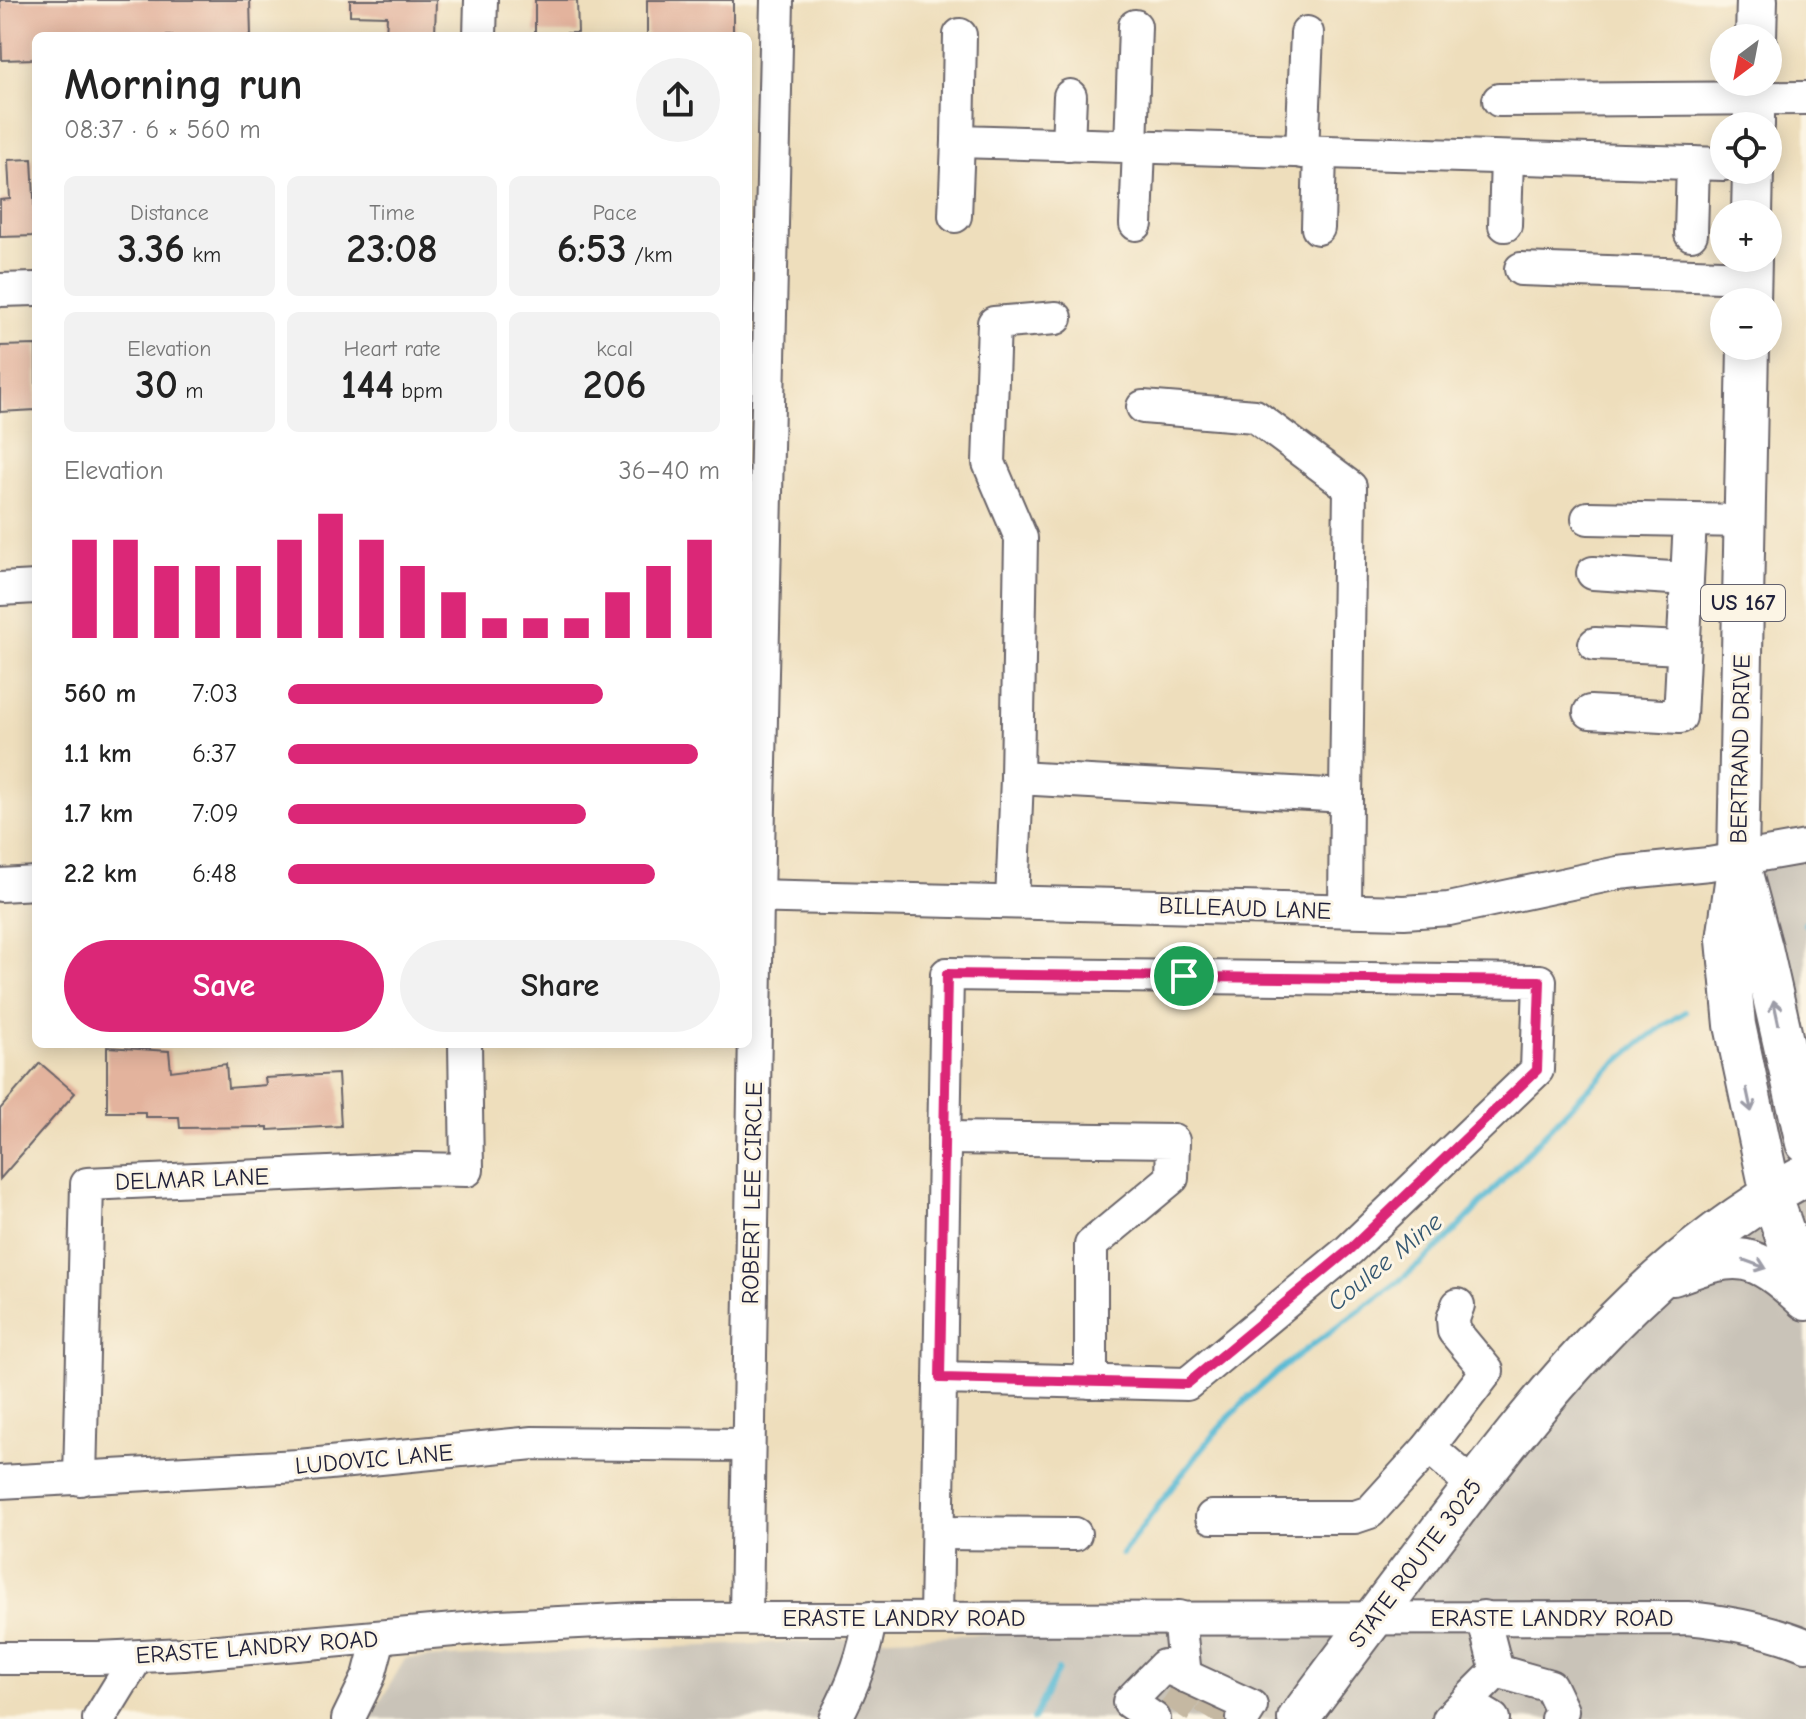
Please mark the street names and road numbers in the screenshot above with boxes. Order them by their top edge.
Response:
road number: US 167 [1701,585,1785,621]
street label: BERTRAND DRIVE [1724,654,1756,844]
street label: BILLEAUD LANE [1158,891,1332,925]
street label: ROBERT LEE CIRCLE [736,1081,768,1305]
street label: DELMAR LANE [114,1162,270,1196]
street label: LUDOVIC LANE [294,1438,454,1480]
street label: STATE ROUTE 3025 [1342,1473,1488,1653]
street label: ERASTE LANDRY ROAD [782,1604,1026,1632]
street label: ERASTE LANDRY ROAD [1430,1604,1674,1632]
street label: ERASTE LANDRY ROAD [135,1625,379,1669]

